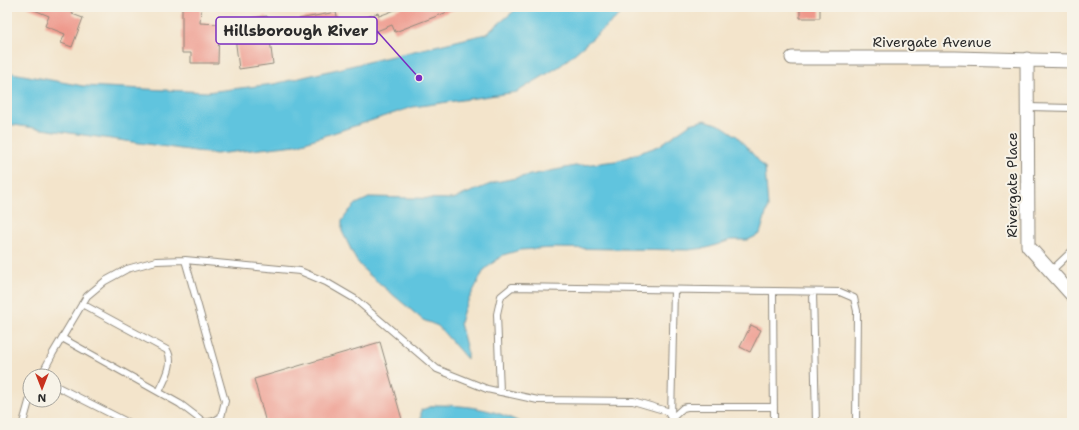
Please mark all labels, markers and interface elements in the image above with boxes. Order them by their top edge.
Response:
callout: Hillsborough River [216,17,377,44]
text: Hillsborough River [223,21,369,41]
street label: Rivergate Avenue [872,33,992,51]
street label: Rivergate Place [1003,132,1021,238]
north arrow [22,368,62,408]
text: N [37,390,46,405]

